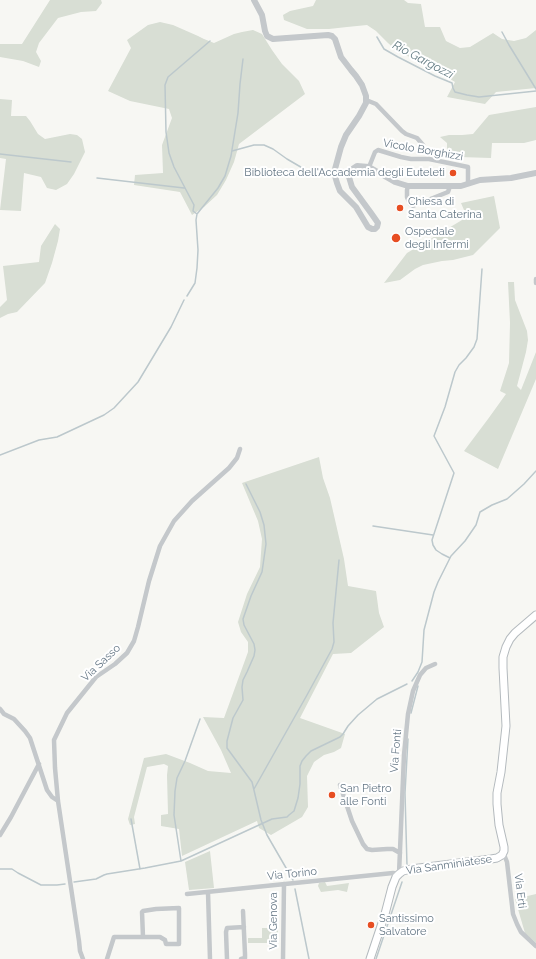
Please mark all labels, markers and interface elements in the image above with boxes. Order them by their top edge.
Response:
water label: Rio Gargozzi [390,38,456,82]
street label: Vicolo Borghizzi [382,136,464,164]
place label: Biblioteca dell'Accademia degli Euteleti [244,166,445,180]
marker: Biblioteca dell'Accademia degli Euteleti [448,168,458,178]
place label: Chiesa di Santa Caterina [408,195,482,221]
marker: Chiesa di Santa Caterina [395,203,405,213]
place label: Ospedale degli Infermi [405,225,469,251]
marker: Ospedale degli Infermi [390,232,402,244]
street label: Via Sasso [79,642,123,684]
street label: Via Fonti [388,729,404,773]
place label: San Pietro alle Fonti [340,782,391,808]
marker: San Pietro alle Fonti [327,790,337,800]
street label: Via Sanminiatese [405,852,493,878]
street label: Via Torino [266,865,318,883]
street label: Via Erti [511,873,529,909]
street label: Via Genova [267,892,281,950]
place label: Santissimo Salvatore [379,912,434,938]
marker: Santissimo Salvatore [366,920,376,930]

